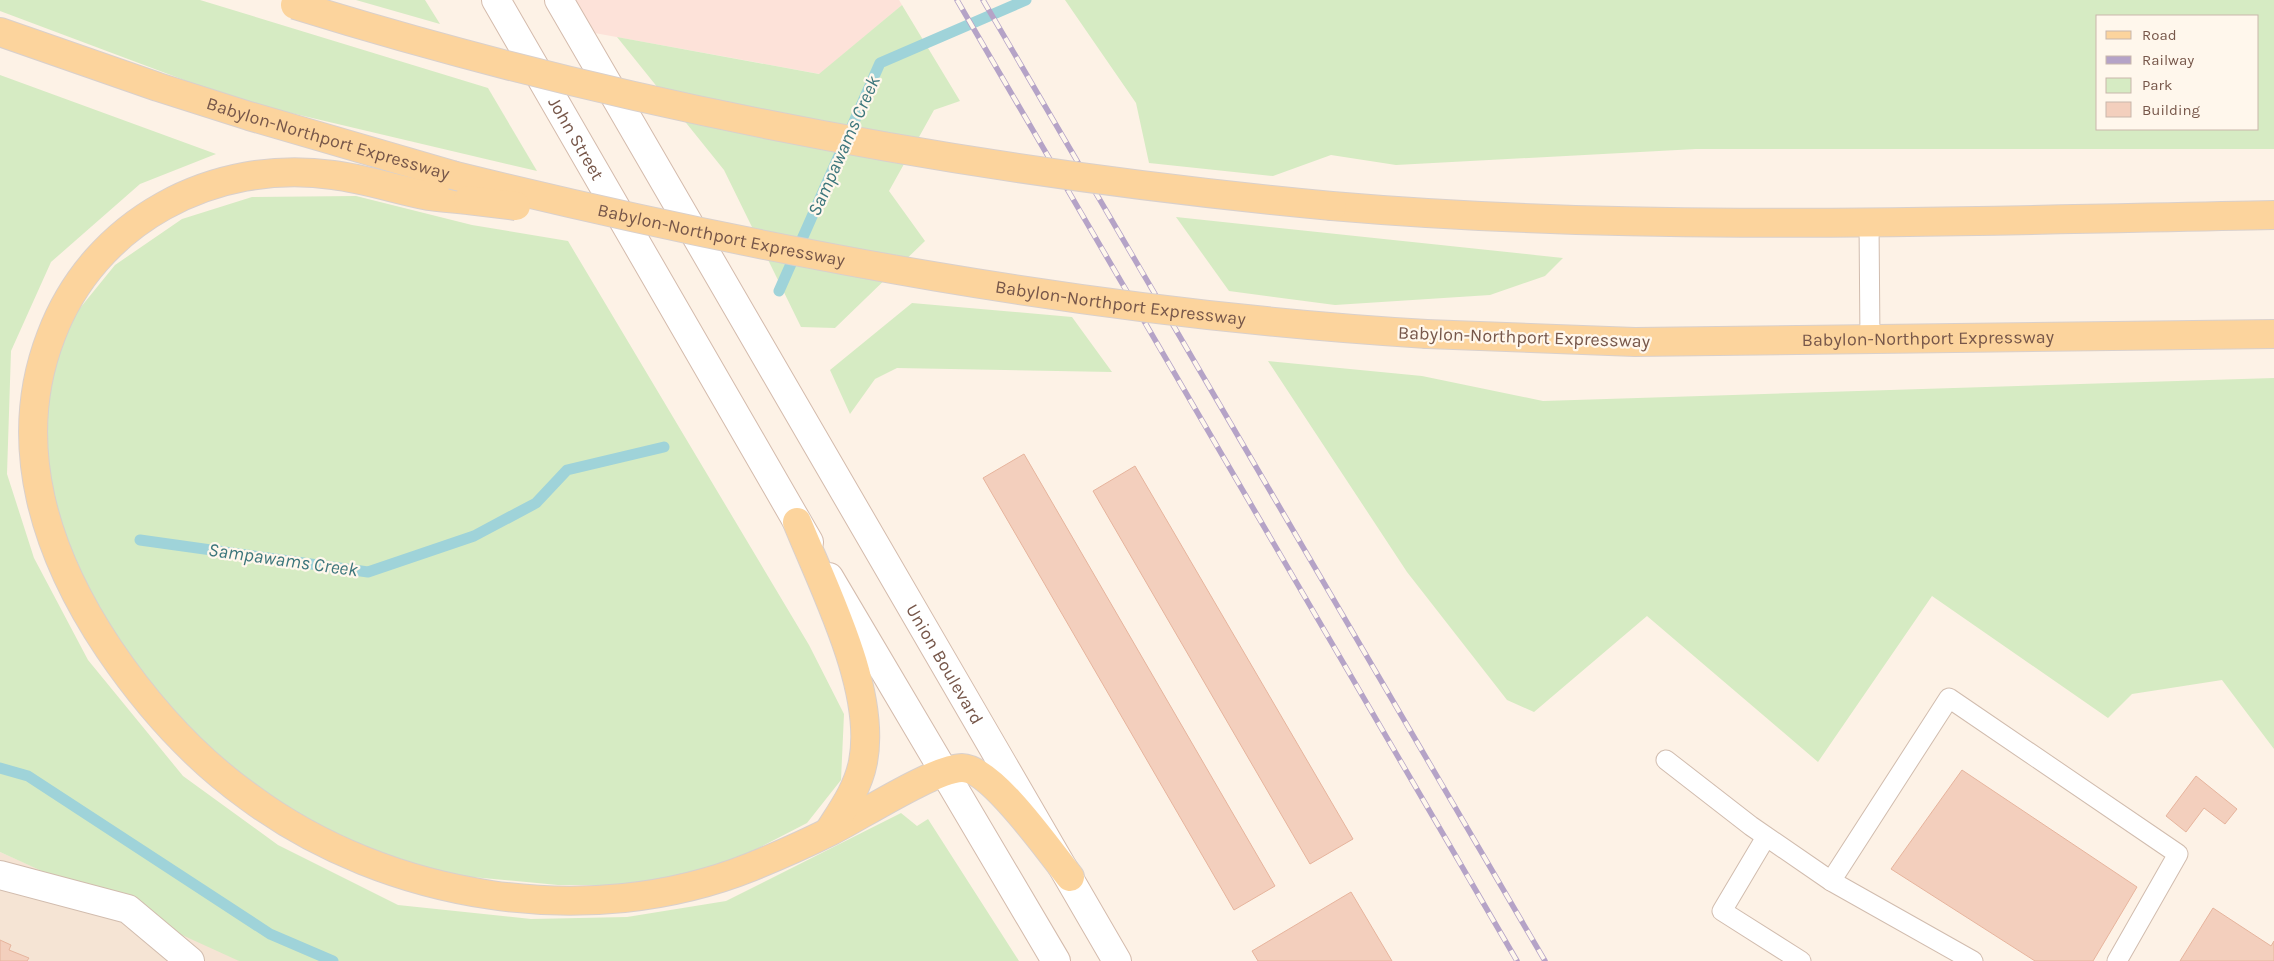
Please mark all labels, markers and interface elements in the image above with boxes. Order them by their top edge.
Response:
legend [2096,15,2259,130]
text: Road [2142,26,2177,44]
text: Railway [2142,51,2194,69]
water label: Sampawams Creek [803,72,885,219]
text: Park [2142,76,2172,94]
street label: Babylon-Northport Expressway [204,92,453,185]
street label: John Street [543,93,609,184]
text: Building [2142,101,2200,119]
street label: Babylon-Northport Expressway [595,199,848,271]
street label: Babylon-Northport Expressway [994,275,1247,330]
street label: Babylon-Northport Expressway [1398,322,1651,352]
street label: Babylon-Northport Expressway [1801,326,2055,351]
water label: Sampawams Creek [207,539,360,581]
street label: Union Boulevard [901,600,988,728]

